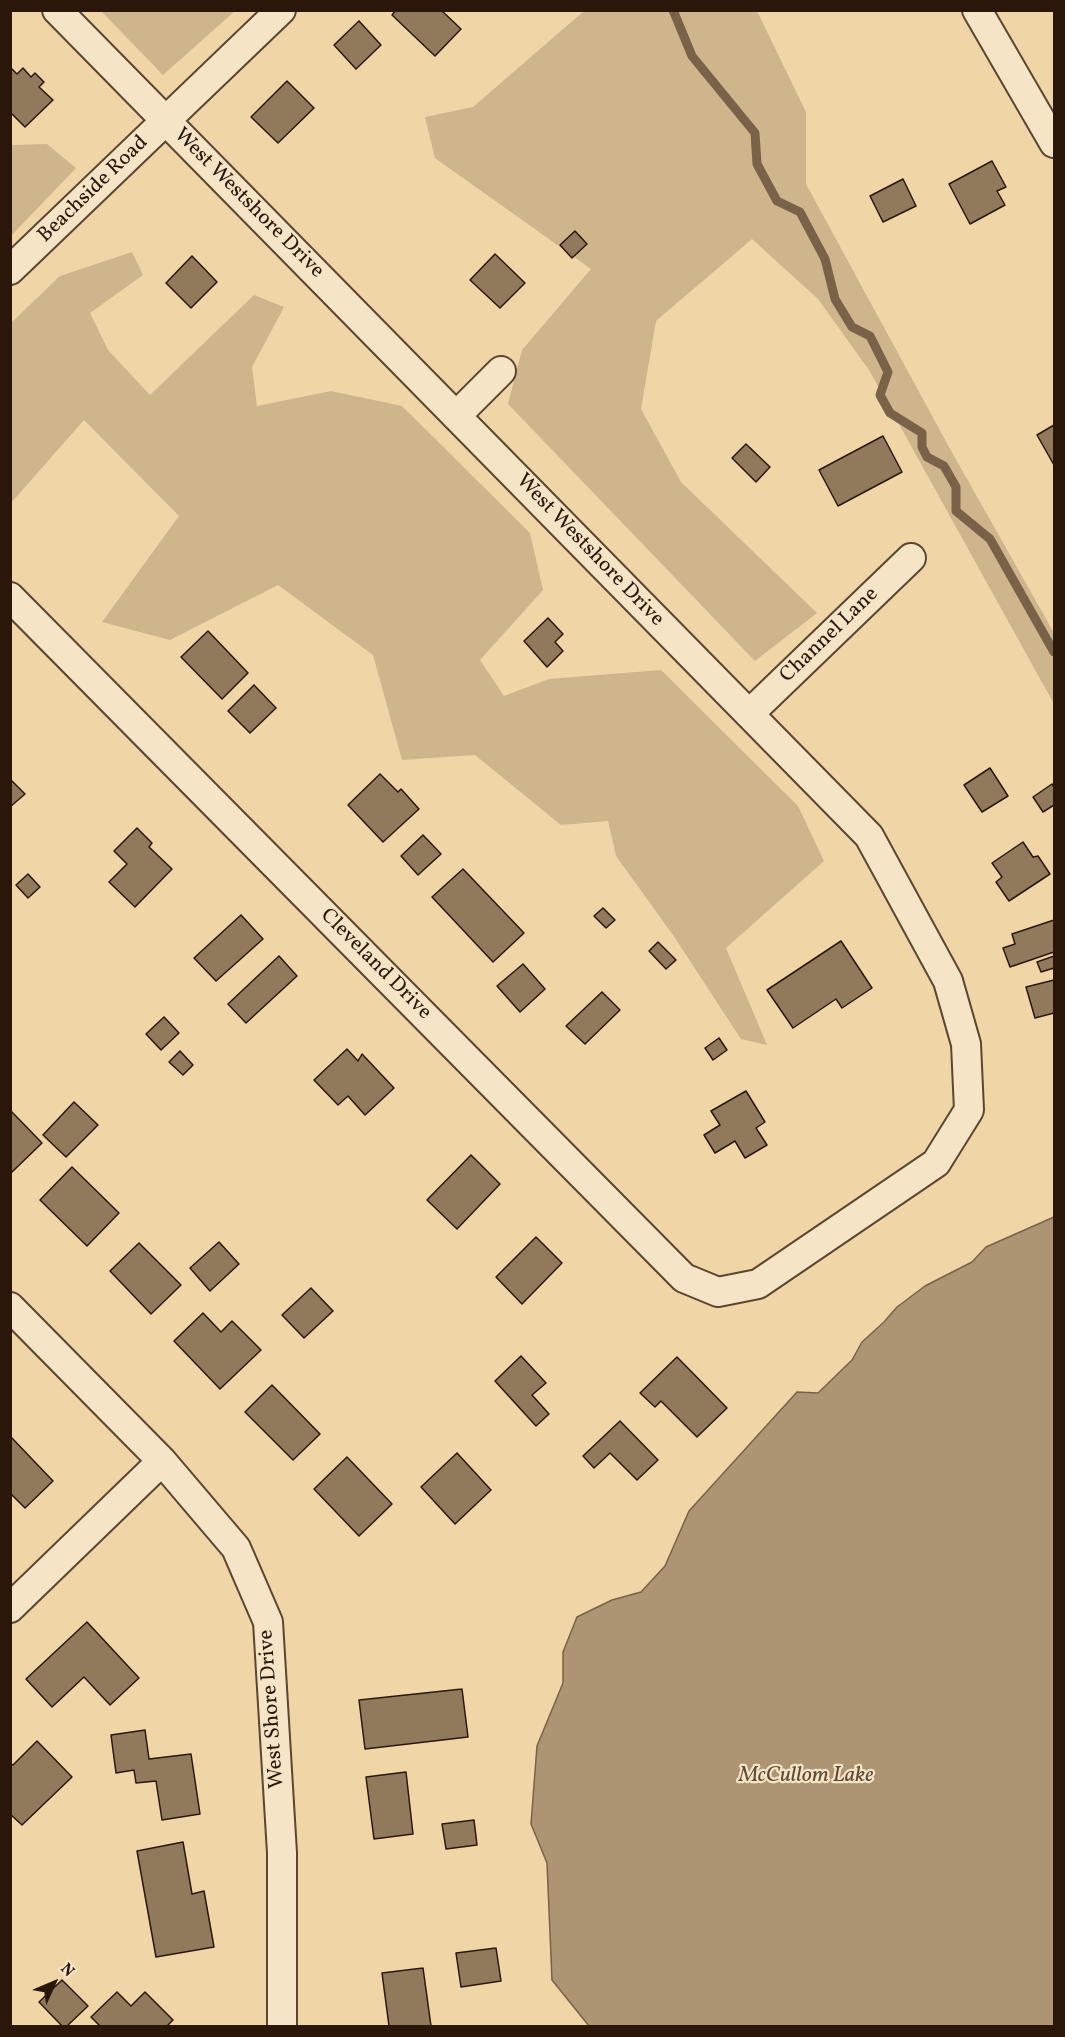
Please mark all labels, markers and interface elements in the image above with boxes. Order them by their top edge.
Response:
street label: West Westshore Drive [167,123,329,285]
street label: Beachside Road [34,131,154,249]
street label: West Westshore Drive [510,469,668,633]
street label: Channel Lane [776,583,884,689]
street label: Cleveland Drive [314,904,436,1026]
street label: West Shore Drive [255,1629,291,1789]
water label: McCullom Lake [739,1764,873,1790]
north arrow [24,1953,84,2013]
text: N [55,1959,79,1982]

